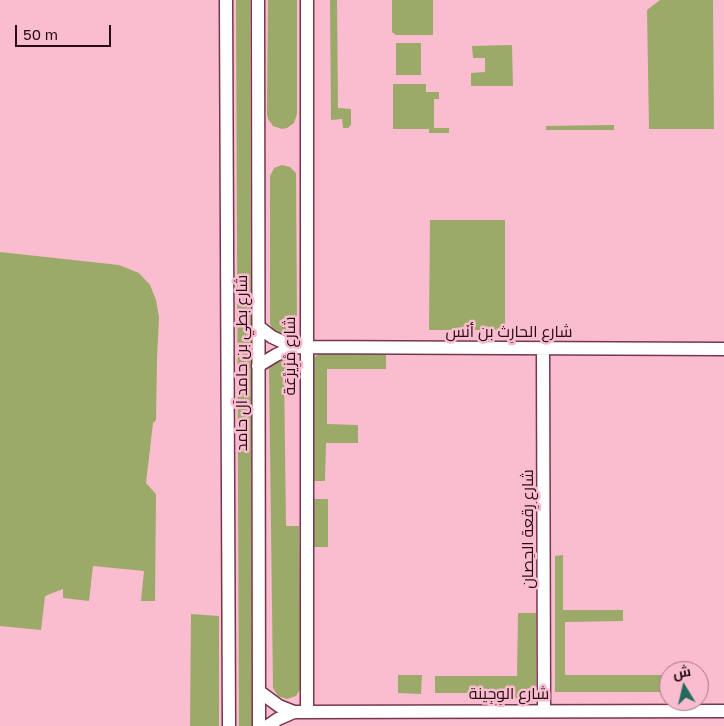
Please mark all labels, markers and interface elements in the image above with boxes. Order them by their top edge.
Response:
scale bar [18,15,114,47]
text: 50 m [23,25,58,43]
street label: شارع بطي بن حامد آل حامد [232,275,252,451]
street label: شارع مْزِيرْعَة [280,316,300,396]
street label: شارع الحارِث بن أنَس [446,322,572,342]
street label: شارع رِقعة الحِصان [518,469,538,589]
north arrow [659,661,709,711]
text: ش [672,662,692,681]
street label: شارع الوِجِينة [469,684,549,704]

